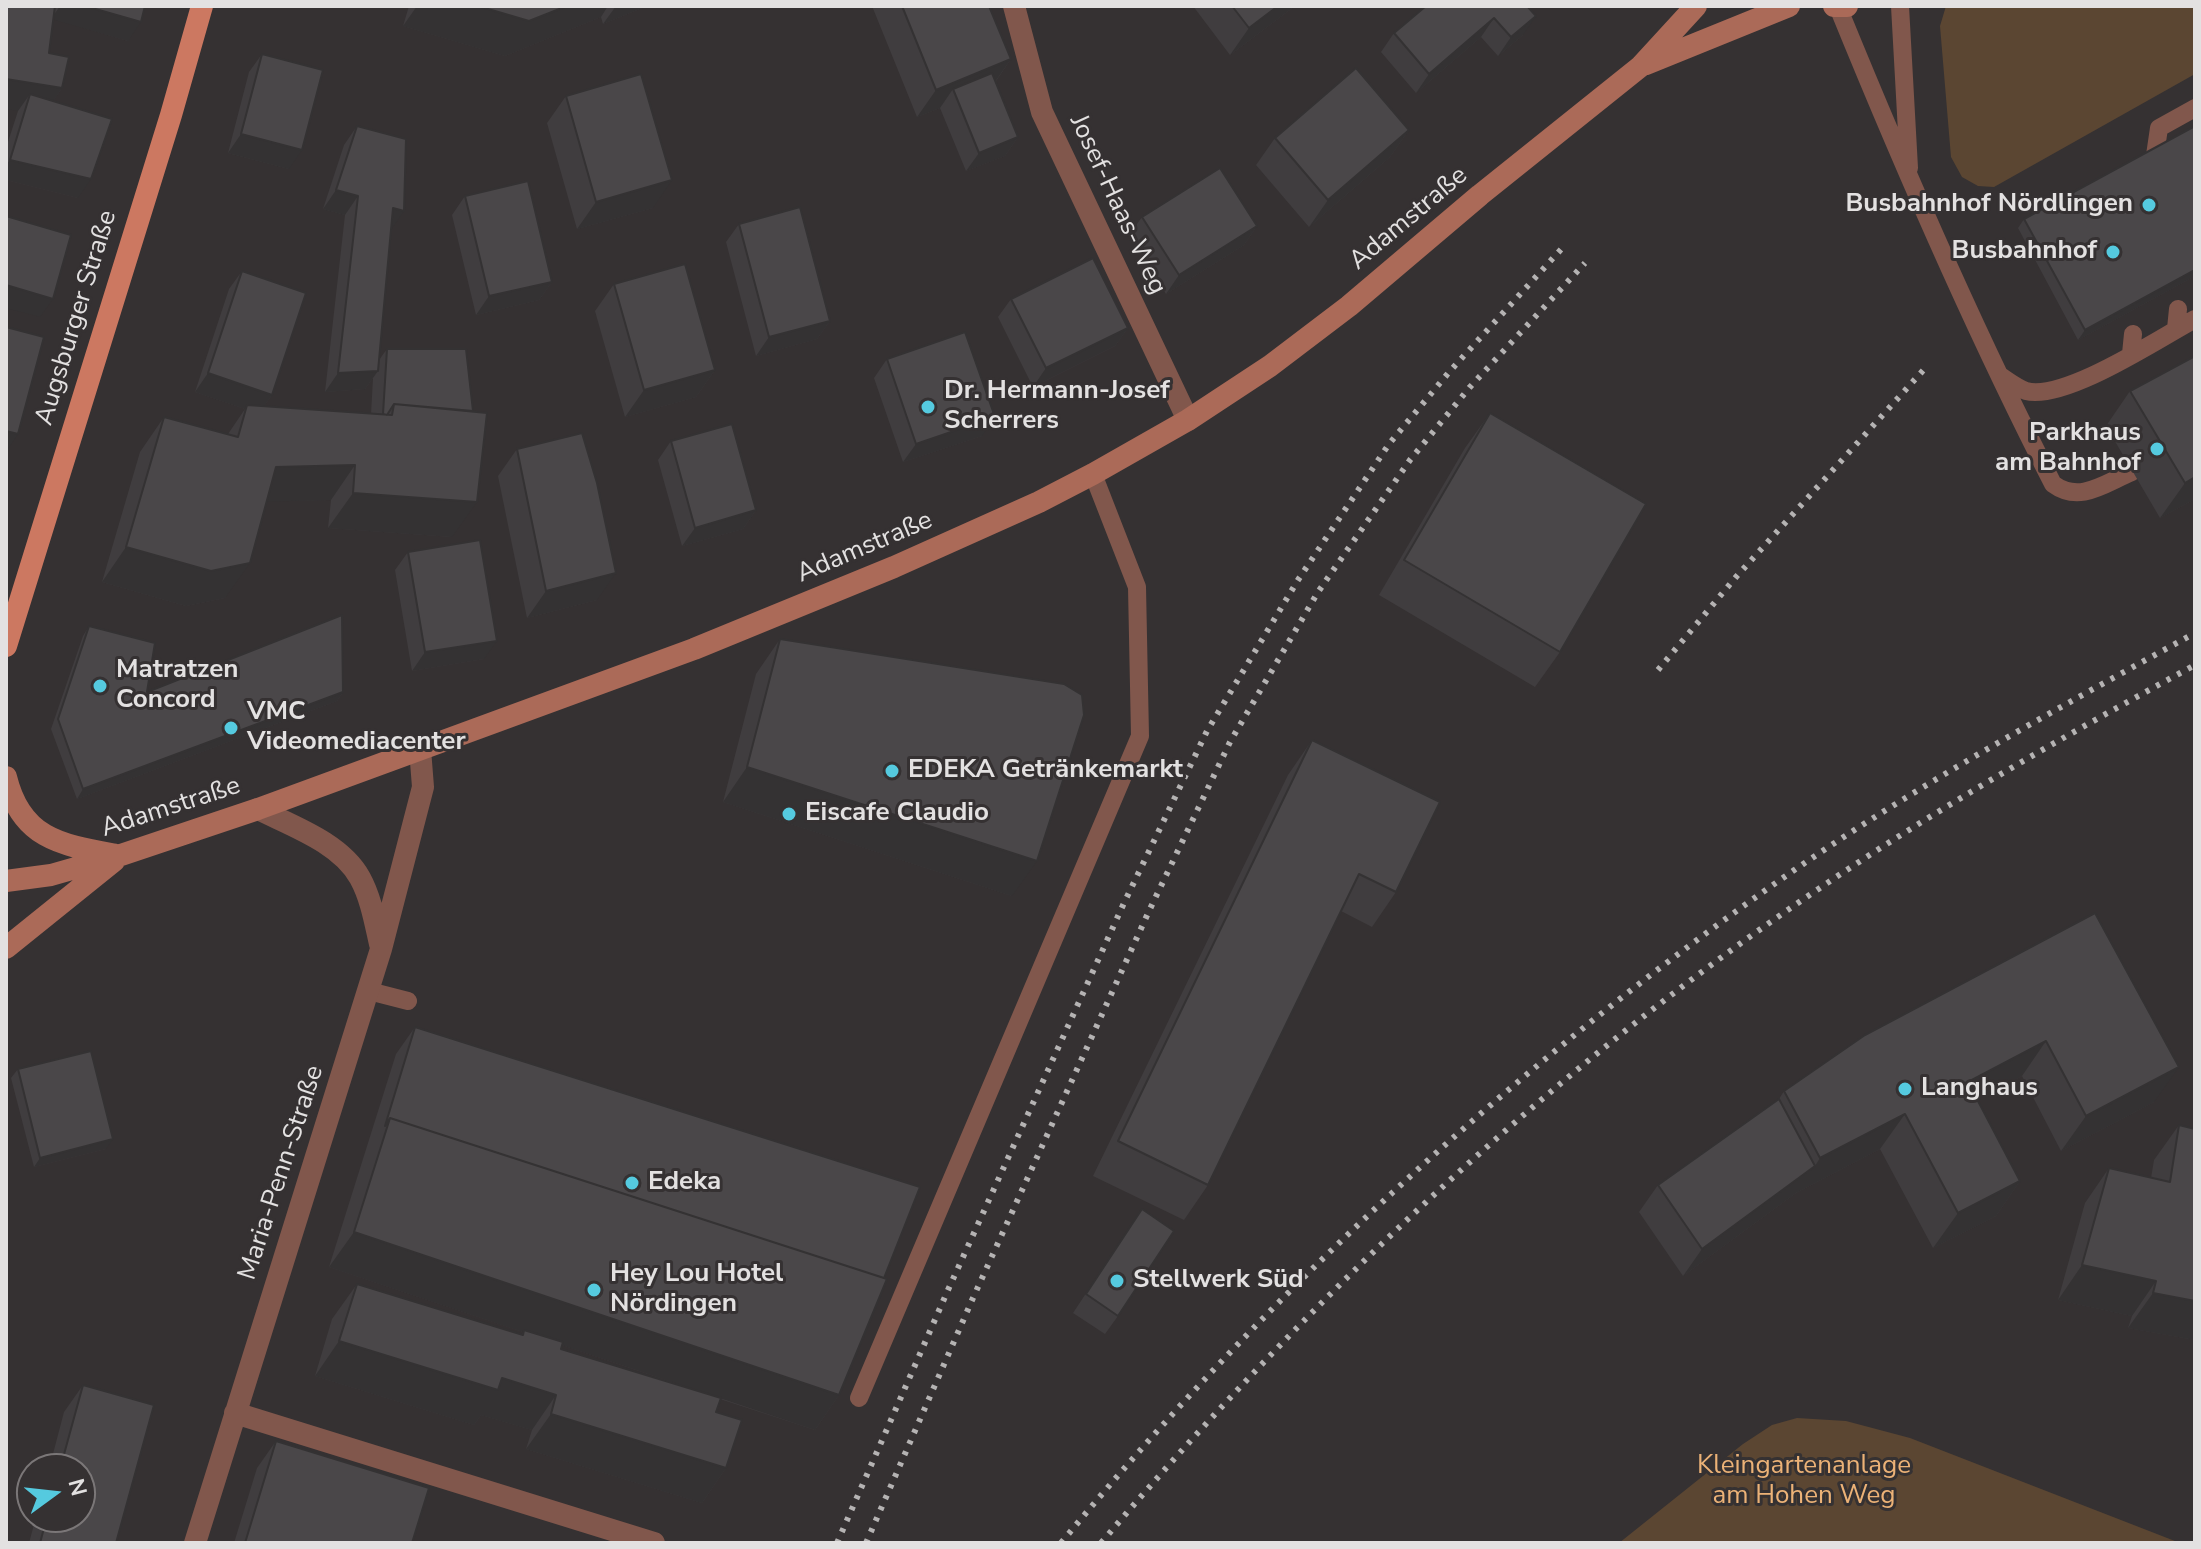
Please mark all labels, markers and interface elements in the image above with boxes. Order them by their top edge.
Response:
street label: Josef-Haas-Weg [1062,110,1172,300]
street label: Adamstraße [1344,161,1474,277]
place label: Busbahnhof Nördlingen [1845,189,2133,221]
marker: Busbahnhof Nördlingen [2140,196,2158,214]
street label: Augsburger Straße [29,207,125,429]
place label: Busbahnhof [1952,236,2097,268]
marker: Busbahnhof [2104,243,2122,261]
place label: Dr. Hermann-Josef Scherrers [944,376,1170,438]
marker: Dr. Hermann-Josef Scherrers [919,398,937,416]
place label: Parkhaus am Bahnhof [1995,418,2141,480]
marker: Parkhaus am Bahnhof [2148,440,2166,458]
street label: Adamstraße [793,505,937,591]
place label: Matratzen Concord [116,655,238,716]
marker: Matratzen Concord [91,677,109,695]
place label: VMC Videomediacenter [247,697,466,758]
marker: VMC Videomediacenter [222,719,240,737]
place label: EDEKA Getränkemarkt [908,755,1183,787]
marker: EDEKA Getränkemarkt [883,762,901,780]
street label: Adamstraße [98,771,244,845]
place label: Eiscafe Claudio [805,798,989,830]
marker: Eiscafe Claudio [780,805,798,823]
street label: Maria-Penn-Straße [233,1062,331,1284]
place label: Langhaus [1921,1073,2038,1105]
marker: Langhaus [1896,1080,1914,1098]
place label: Edeka [648,1167,721,1199]
marker: Edeka [623,1174,641,1192]
place label: Hey Lou Hotel Nördingen [610,1259,783,1320]
place label: Stellwerk Süd [1133,1265,1304,1297]
marker: Stellwerk Süd [1108,1272,1126,1290]
marker: Hey Lou Hotel Nördingen [585,1281,603,1299]
park label: Kleingartenanlage am Hohen Weg [1697,1451,1911,1512]
north arrow [16,1453,96,1533]
text: N [61,1475,94,1499]

